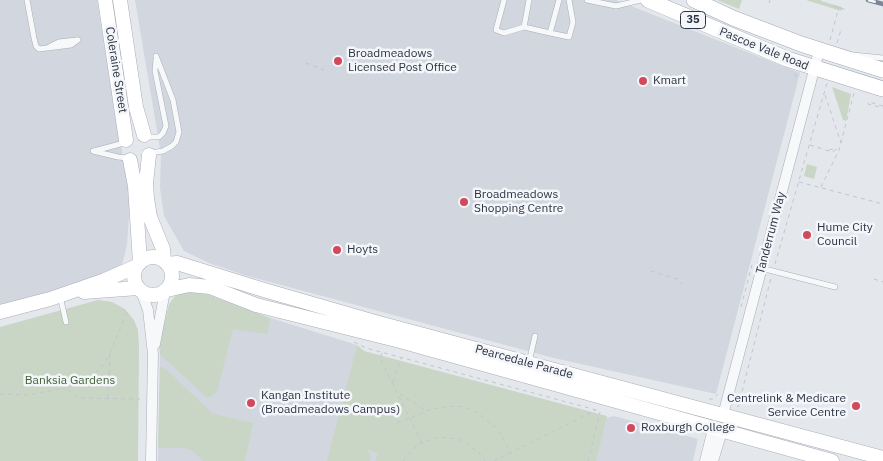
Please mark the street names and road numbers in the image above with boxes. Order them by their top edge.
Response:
road number: 35 [680,12,706,28]
street label: Pascoe Vale Road [717,25,811,73]
street label: Coleraine Street [102,26,130,114]
street label: Tanderrum Way [753,190,789,276]
street label: Pearcedale Parade [473,342,575,382]

